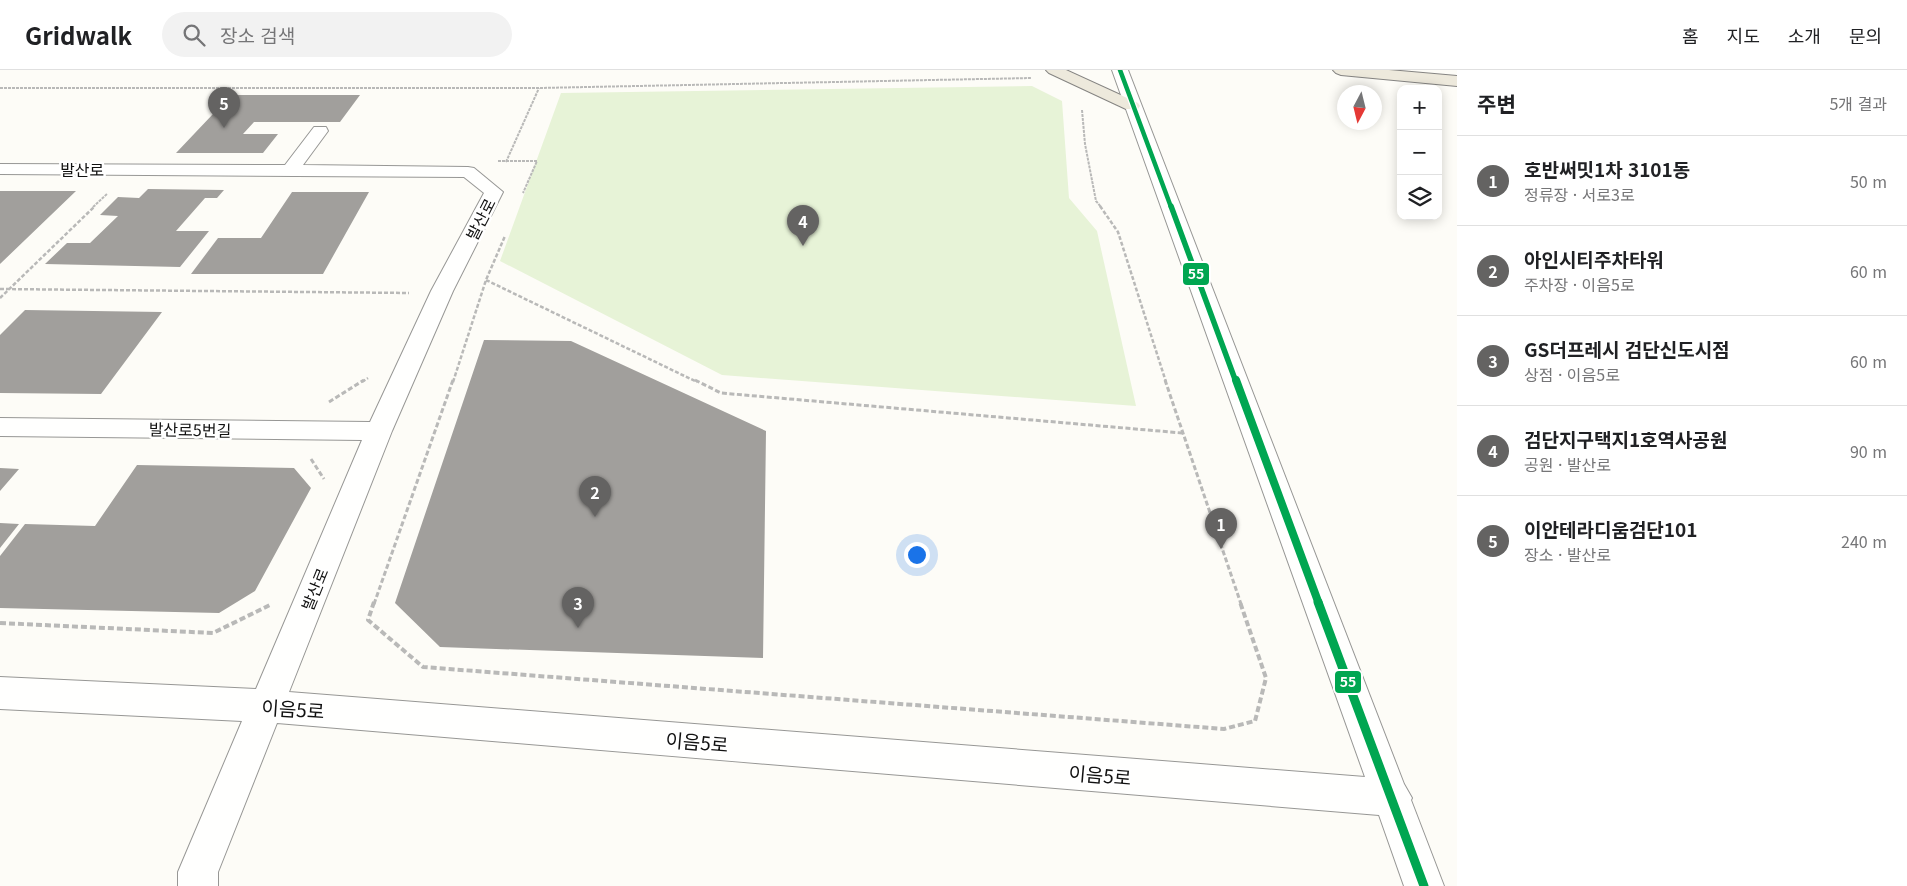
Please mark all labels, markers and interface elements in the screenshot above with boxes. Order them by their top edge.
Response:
search box [162,12,512,57]
text: Gridwalk [25,17,132,52]
icon: search [180,21,208,49]
text: 장소 검색 [220,21,295,48]
text: 홈 [1682,22,1699,48]
text: 지도 [1727,22,1760,48]
text: 소개 [1788,22,1821,48]
text: 문의 [1849,22,1882,48]
north arrow [1337,85,1382,130]
map controls [1397,85,1442,220]
button: + [1397,85,1442,130]
pin: 5 [208,87,240,128]
text: 주변 [1477,88,1516,118]
text: 5개 결과 [1829,91,1887,115]
button: − [1397,130,1442,175]
text: 호반써밋1차 3101동 [1524,155,1690,182]
street label: 발산로 [60,157,104,181]
text: 1 [1488,169,1498,193]
text: 50 m [1850,169,1887,193]
button: layers [1397,175,1442,220]
text: 정류장 · 서로3로 [1524,182,1635,206]
street label: 발산로 [459,194,501,244]
pin: 4 [787,205,819,246]
text: 아인시티주차타워 [1524,245,1664,272]
text: 2 [1488,259,1498,283]
text: 60 m [1850,259,1887,283]
line badge: 55 [1182,262,1210,286]
text: 55 [1188,263,1204,283]
text: 주차장 · 이음5로 [1524,272,1635,296]
text: GS더프레시 검단신도시점 [1524,335,1730,362]
text: 3 [1488,349,1498,373]
text: 60 m [1850,349,1887,373]
text: 상점 · 이음5로 [1524,362,1620,386]
street label: 발산로5번길 [149,416,231,442]
text: 검단지구택지1호역사공원 [1524,425,1728,452]
text: 4 [1488,439,1498,463]
text: 90 m [1850,439,1887,463]
text: 공원 · 발산로 [1524,452,1611,476]
pin: 2 [579,476,611,517]
pin: 1 [1205,508,1237,549]
text: 이안테라디움검단101 [1524,515,1697,542]
text: 5 [1488,529,1498,553]
text: 240 m [1841,529,1887,553]
your location [904,542,930,568]
text: 장소 · 발산로 [1524,542,1611,566]
street label: 발산로 [295,564,334,614]
pin: 3 [562,587,594,628]
line badge: 55 [1334,670,1362,694]
text: 55 [1340,671,1356,691]
street label: 이음5로 [261,692,325,724]
street label: 이음5로 [664,725,730,757]
street label: 이음5로 [1067,758,1133,790]

